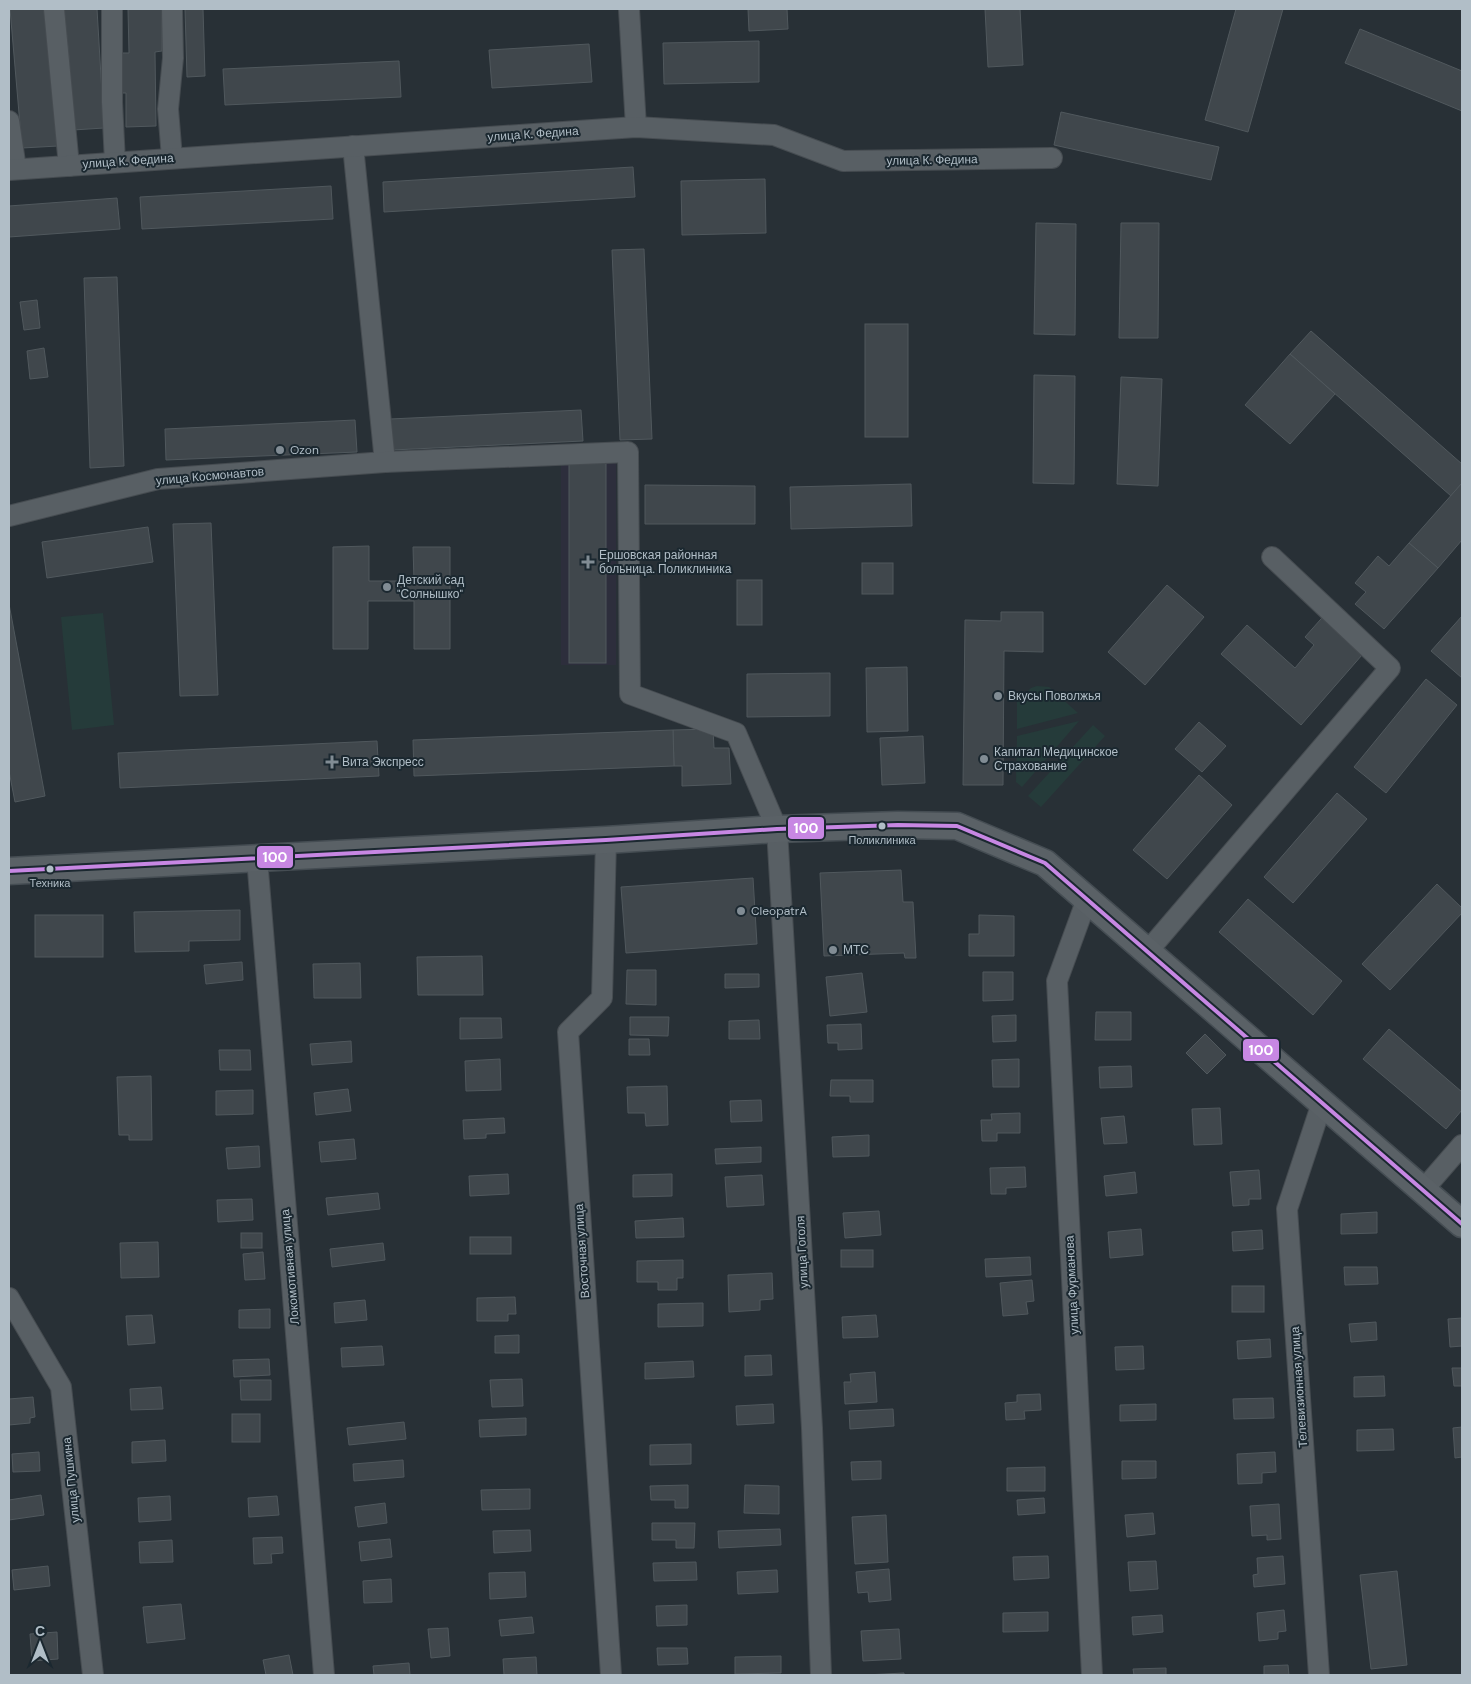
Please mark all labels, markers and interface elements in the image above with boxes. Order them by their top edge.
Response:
street label: улица К. Федина [487,123,579,145]
street label: улица К. Федина [82,150,174,172]
street label: улица К. Федина [886,151,978,169]
place label: Ozon [290,442,319,458]
marker: Ozon [274,444,286,456]
street label: улица Космонавтов [155,463,265,489]
place label: Ершовская районная больница. Поликлиника [599,547,732,577]
marker: Ершовская районная больница. Поликлиника [581,555,595,569]
place label: Детский сад "Солнышко" [397,572,464,602]
marker: Детский сад "Солнышко" [381,581,393,593]
place label: Вкусы Поволжья [1008,688,1101,704]
marker: Вкусы Поволжья [992,690,1004,702]
place label: Капитал Медицинское Страхование [994,744,1119,774]
marker: Капитал Медицинское Страхование [978,753,990,765]
place label: Вита Экспресс [342,754,424,770]
marker: Вита Экспресс [326,756,338,768]
line badge: 100 [787,816,825,840]
text: 100 [794,819,819,837]
marker: Поликлиника [877,821,887,831]
place label: Поликлиника [848,833,916,847]
line badge: 100 [256,845,294,869]
text: 100 [263,848,288,866]
marker: Техника [45,864,55,874]
place label: Техника [30,876,71,890]
place label: CleopatrA [751,903,807,919]
marker: CleopatrA [735,905,747,917]
place label: МТС [843,942,869,958]
marker: МТС [827,944,839,956]
line badge: 100 [1242,1038,1280,1062]
text: 100 [1249,1041,1274,1059]
street label: Восточная улица [571,1203,593,1299]
street label: Локомотивная улица [277,1208,303,1325]
street label: улица Гоголя [792,1215,812,1289]
street label: улица Фурманова [1061,1235,1083,1335]
street label: Телевизионная улица [1287,1326,1311,1448]
street label: улица Пушкина [59,1436,83,1523]
north arrow [15,1619,65,1669]
text: С [35,1622,45,1640]

